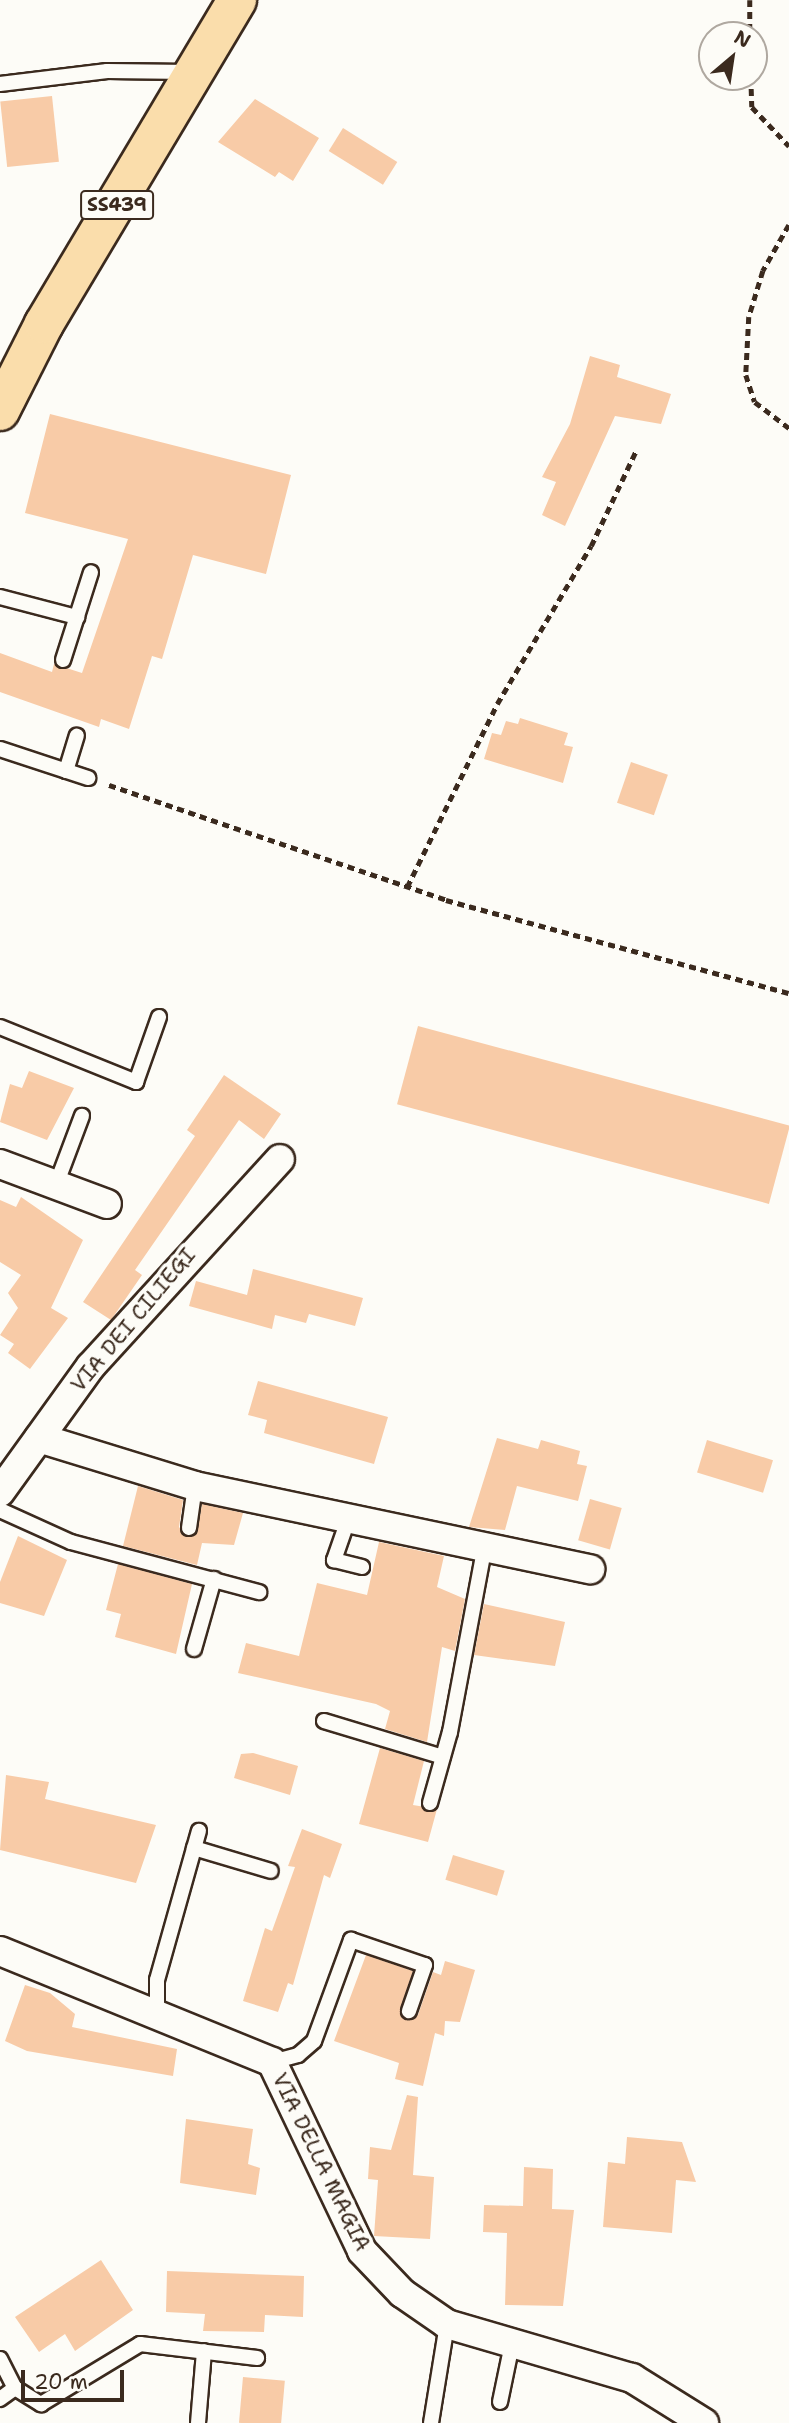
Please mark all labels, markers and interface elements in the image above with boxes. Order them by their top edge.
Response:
north arrow [698,21,768,91]
text: N [730,24,755,54]
road number: SS439 [78,190,156,220]
street label: VIA DEI CILIEGI [66,1243,200,1397]
street label: VIA DELLA MAGIA [267,2069,375,2255]
scale bar [24,2356,128,2400]
text: 20 m [34,2368,88,2396]

